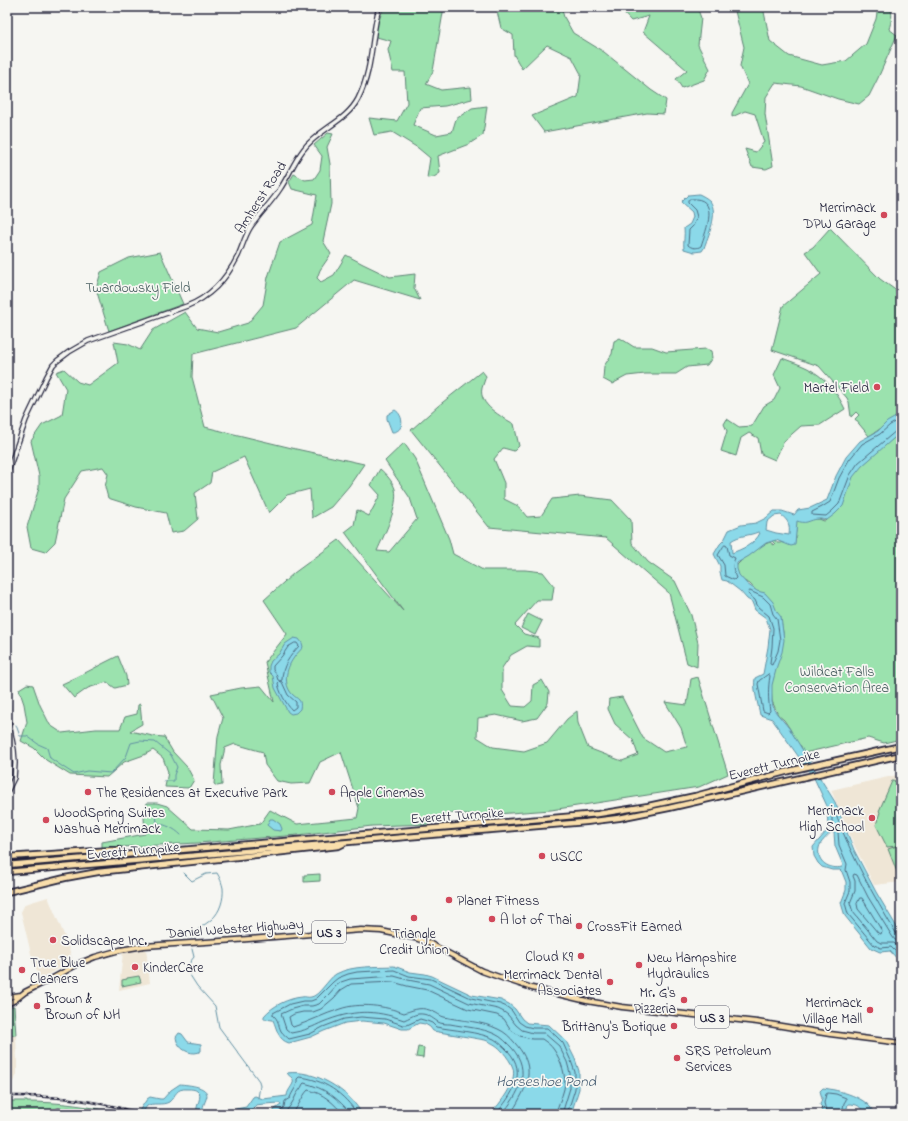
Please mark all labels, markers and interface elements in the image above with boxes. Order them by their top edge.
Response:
street label: Amherst Road [230,157,293,238]
place label: Merrimack DPW Garage [802,198,877,236]
marker: Merrimack DPW Garage [879,210,889,220]
park label: Twardowsky Field [85,278,191,300]
place label: Martel Field [804,378,869,399]
marker: Martel Field [872,382,882,392]
park label: Wildcat Falls Conservation Area [785,662,889,699]
street label: Everett Turnpike [727,744,823,787]
place label: The Residences at Executive Park [96,783,288,804]
place label: Apple Cinemas [340,783,425,804]
marker: The Residences at Executive Park [83,787,93,797]
marker: Apple Cinemas [327,787,337,797]
place label: Merrimack High School [799,801,865,839]
place label: WoodSpring Suites Nashua Merrimack [54,803,165,840]
street label: Everett Turnpike [410,803,505,830]
marker: Merrimack High School [867,813,877,823]
marker: WoodSpring Suites Nashua Merrimack [41,815,51,825]
street label: Everett Turnpike [86,837,181,866]
place label: USCC [550,847,583,868]
marker: USCC [537,851,547,861]
place label: Planet Fitness [457,891,539,912]
marker: Planet Fitness [444,895,454,905]
place label: A lot of Thai [500,910,572,931]
marker: Triangle Credit Union [409,913,419,923]
street label: Daniel Webster Highway [165,914,305,946]
marker: A lot of Thai [487,914,497,924]
place label: CrossFit Earned [587,917,682,938]
road number: US 3 [312,921,346,943]
marker: CrossFit Earned [574,921,584,931]
place label: Triangle Credit Union [379,924,449,961]
place label: Solidscape Inc. [61,931,147,952]
marker: Solidscape Inc. [48,935,58,945]
place label: Cloud K9 [525,947,574,968]
place label: New Hampshire Hydraulics [647,948,737,986]
marker: Cloud K9 [576,951,586,961]
place label: True Blue Cleaners [30,953,86,990]
place label: KinderCare [143,958,204,979]
marker: New Hampshire Hydraulics [634,960,644,970]
marker: KinderCare [130,962,140,972]
marker: True Blue Cleaners [17,965,27,975]
place label: Merrimack Dental Associates [504,965,602,1002]
marker: Merrimack Dental Associates [605,977,615,987]
place label: Mr. G's Pizzeria [634,983,676,1020]
place label: Brown & Brown of NH [44,989,121,1026]
place label: Merrimack Village Mall [802,993,863,1031]
marker: Mr. G's Pizzeria [679,995,689,1005]
marker: Brown & Brown of NH [32,1001,42,1011]
marker: Merrimack Village Mall [865,1005,875,1015]
road number: US 3 [695,1006,729,1028]
place label: Brittany's Botique [561,1017,667,1039]
marker: Brittany's Botique [669,1021,679,1031]
place label: SRS Petroleum Services [685,1041,771,1078]
marker: SRS Petroleum Services [672,1053,682,1063]
water label: Horseshoe Pond [496,1071,597,1093]

